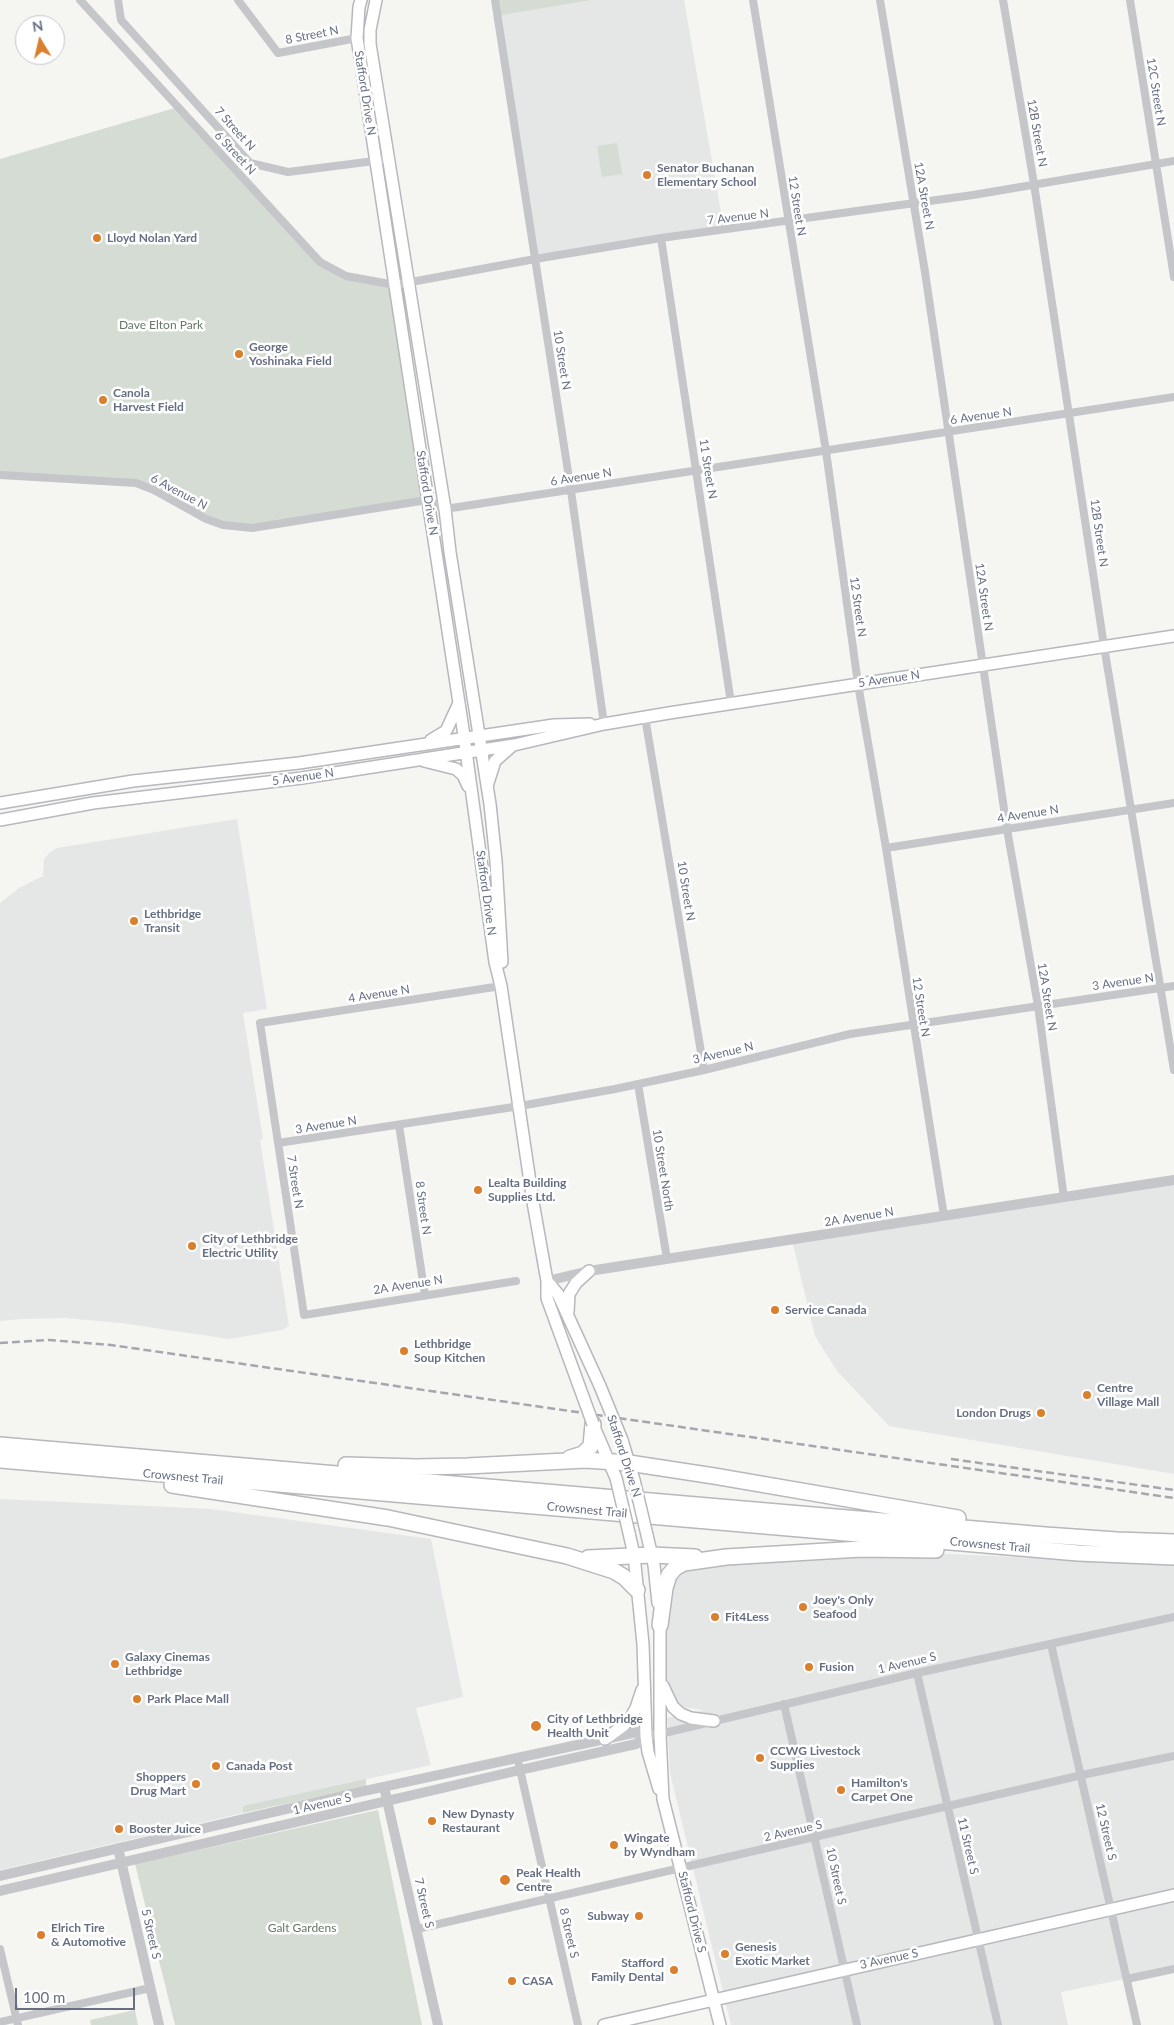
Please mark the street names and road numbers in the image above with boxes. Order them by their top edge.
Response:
street label: 8 Street N [284,23,340,47]
street label: Stafford Drive N [351,50,379,136]
street label: 12C Street N [1144,57,1168,127]
street label: 12B Street N [1024,98,1050,168]
street label: 7 Street N [212,104,258,154]
street label: 6 Street N [211,128,259,178]
street label: 12A Street N [911,161,937,231]
street label: 12 Street N [785,175,809,237]
street label: 7 Avenue N [706,206,770,228]
street label: 10 Street N [550,329,574,391]
street label: 6 Avenue N [949,405,1013,427]
street label: 11 Street N [696,438,720,500]
street label: Stafford Drive N [413,450,441,536]
street label: 6 Avenue N [549,465,613,489]
street label: 6 Avenue N [148,471,210,513]
street label: 12B Street N [1087,498,1111,568]
street label: 12A Street N [972,562,996,632]
street label: 12 Street N [847,576,869,638]
street label: 5 Avenue N [857,668,921,690]
street label: 5 Avenue N [271,766,335,788]
street label: 4 Avenue N [996,802,1060,826]
street label: Stafford Drive N [473,850,499,936]
street label: 10 Street N [674,860,698,922]
street label: 12A Street N [1034,962,1060,1032]
street label: 3 Avenue N [1091,971,1155,993]
street label: 12 Street N [909,976,933,1038]
street label: 4 Avenue N [347,982,411,1006]
street label: 3 Avenue N [691,1039,755,1067]
street label: 3 Avenue N [294,1113,358,1137]
street label: 10 Street North [649,1128,677,1212]
street label: 7 Street N [284,1154,306,1210]
street label: 8 Street N [412,1180,434,1236]
street label: 2A Avenue N [823,1204,895,1230]
street label: 2A Avenue N [372,1272,444,1298]
street label: Stafford Drive N [604,1413,644,1499]
street label: Crowsnest Trail [142,1466,224,1488]
street label: Crowsnest Trail [546,1499,628,1521]
street label: Crowsnest Trail [949,1534,1031,1556]
street label: 1 Avenue S [876,1649,938,1677]
street label: 1 Avenue S [291,1790,353,1818]
street label: 12 Street S [1092,1802,1120,1862]
street label: 11 Street S [954,1816,982,1876]
street label: 2 Avenue S [762,1817,824,1845]
street label: 10 Street S [823,1846,849,1906]
street label: Stafford Drive S [675,1870,709,1954]
street label: 7 Street S [411,1876,437,1930]
street label: 8 Street S [556,1906,582,1960]
street label: 5 Street S [138,1907,164,1961]
street label: 3 Avenue S [858,1946,920,1972]

